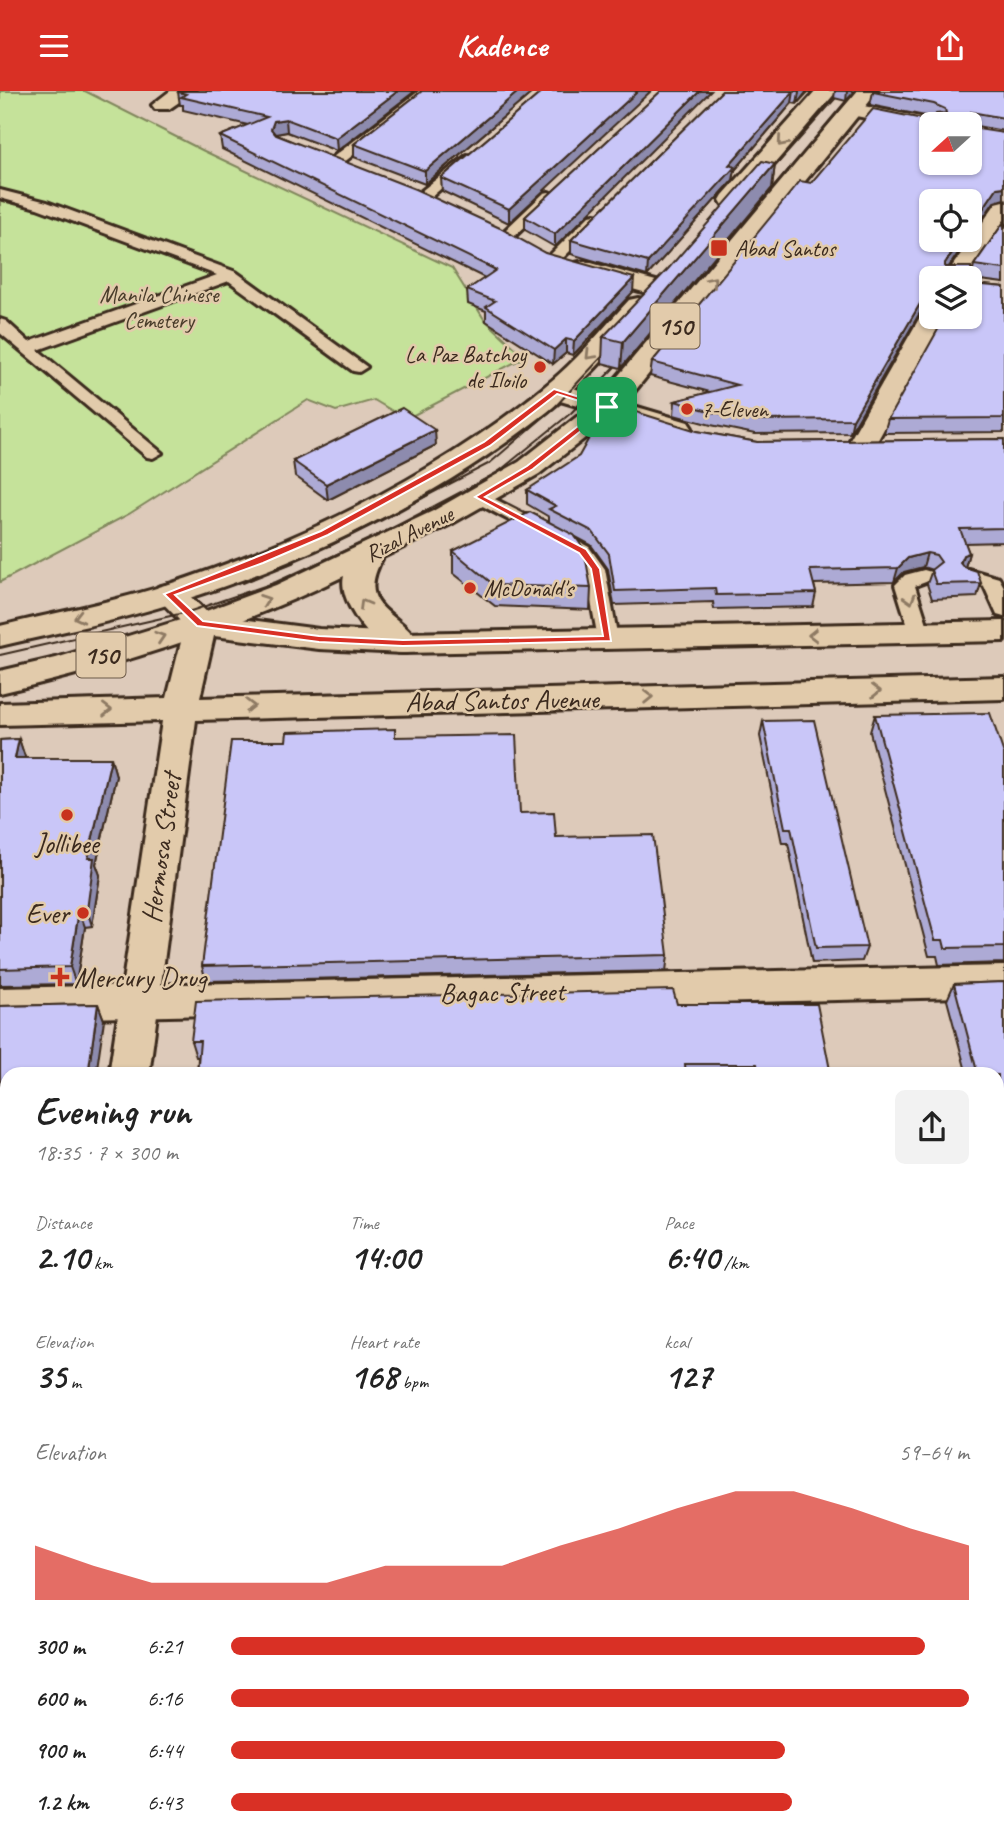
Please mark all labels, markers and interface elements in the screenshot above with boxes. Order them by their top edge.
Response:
text: Kadence [457,25,547,66]
icon: menu [35,27,73,65]
icon: share [931,27,969,65]
north arrow [919,112,982,175]
map controls [919,112,982,329]
one-way arrow [778,134,790,147]
button: locate [919,189,982,252]
place label: Abad Santos [735,234,837,263]
marker: Abad Santos [709,238,729,258]
button: layers [919,266,982,329]
one-way arrow [704,277,716,290]
park label: Manila Chinese Cemetery [100,280,220,335]
road number: 150 [650,303,700,349]
place label: La Paz Batchoy de Iloilo [405,340,528,395]
one-way arrow [586,347,599,360]
marker: La Paz Batchoy de Iloilo [532,359,548,375]
pin [577,377,637,437]
icon: arrive [588,388,626,426]
place label: 7-Eleven [701,395,769,424]
marker: 7-Eleven [679,401,695,417]
street label: Rizal Avenue [360,499,459,569]
place label: McDonald's [484,574,575,603]
marker: McDonald's [462,580,478,596]
one-way arrow [901,592,916,604]
one-way arrow [258,594,270,608]
one-way arrow [359,599,372,612]
one-way arrow [73,609,85,623]
one-way arrow [808,627,818,643]
one-way arrow [153,630,165,645]
road number: 150 [76,633,126,677]
street label: Abad Santos Avenue [405,681,601,719]
one-way arrow [871,684,882,699]
one-way arrow [644,689,654,705]
one-way arrow [244,699,255,714]
one-way arrow [102,703,113,718]
street label: Hermosa Street [133,767,189,925]
marker: Jollibee [59,807,75,823]
place label: Jollibee [33,826,101,861]
place label: Ever [26,896,71,931]
marker: Ever [75,905,91,921]
place label: Mercury Drug [74,960,209,995]
marker: Mercury Drug [52,969,68,985]
street label: Bagac Street [439,973,568,1011]
text: Evening run [35,1088,191,1135]
button: share [895,1090,969,1164]
text: 18:35 · 7 × 300 m [35,1138,178,1167]
text: Distance [35,1211,92,1235]
text: Time [350,1211,379,1235]
text: Pace [664,1211,694,1235]
text: 2.10 [35,1235,89,1280]
text: 14:00 [350,1235,420,1280]
text: 6:40 [664,1235,719,1280]
text: km [89,1251,112,1275]
text: /km [719,1251,749,1275]
text: Elevation [35,1330,93,1354]
text: Heart rate [350,1330,419,1354]
text: kcal [664,1330,689,1354]
text: 35 [35,1354,66,1399]
text: 168 [350,1354,398,1399]
text: 127 [664,1354,711,1399]
text: m [66,1370,81,1394]
text: bpm [398,1370,428,1394]
text: Elevation [35,1438,106,1467]
text: 59–64 m [899,1438,969,1467]
text: 300 m [35,1632,85,1661]
text: 6:21 [147,1632,183,1661]
text: 600 m [35,1684,85,1713]
text: 6:16 [147,1684,183,1713]
text: 900 m [35,1736,84,1765]
text: 6:44 [147,1736,183,1765]
text: 1.2 km [35,1788,89,1817]
text: 6:43 [147,1788,183,1817]

